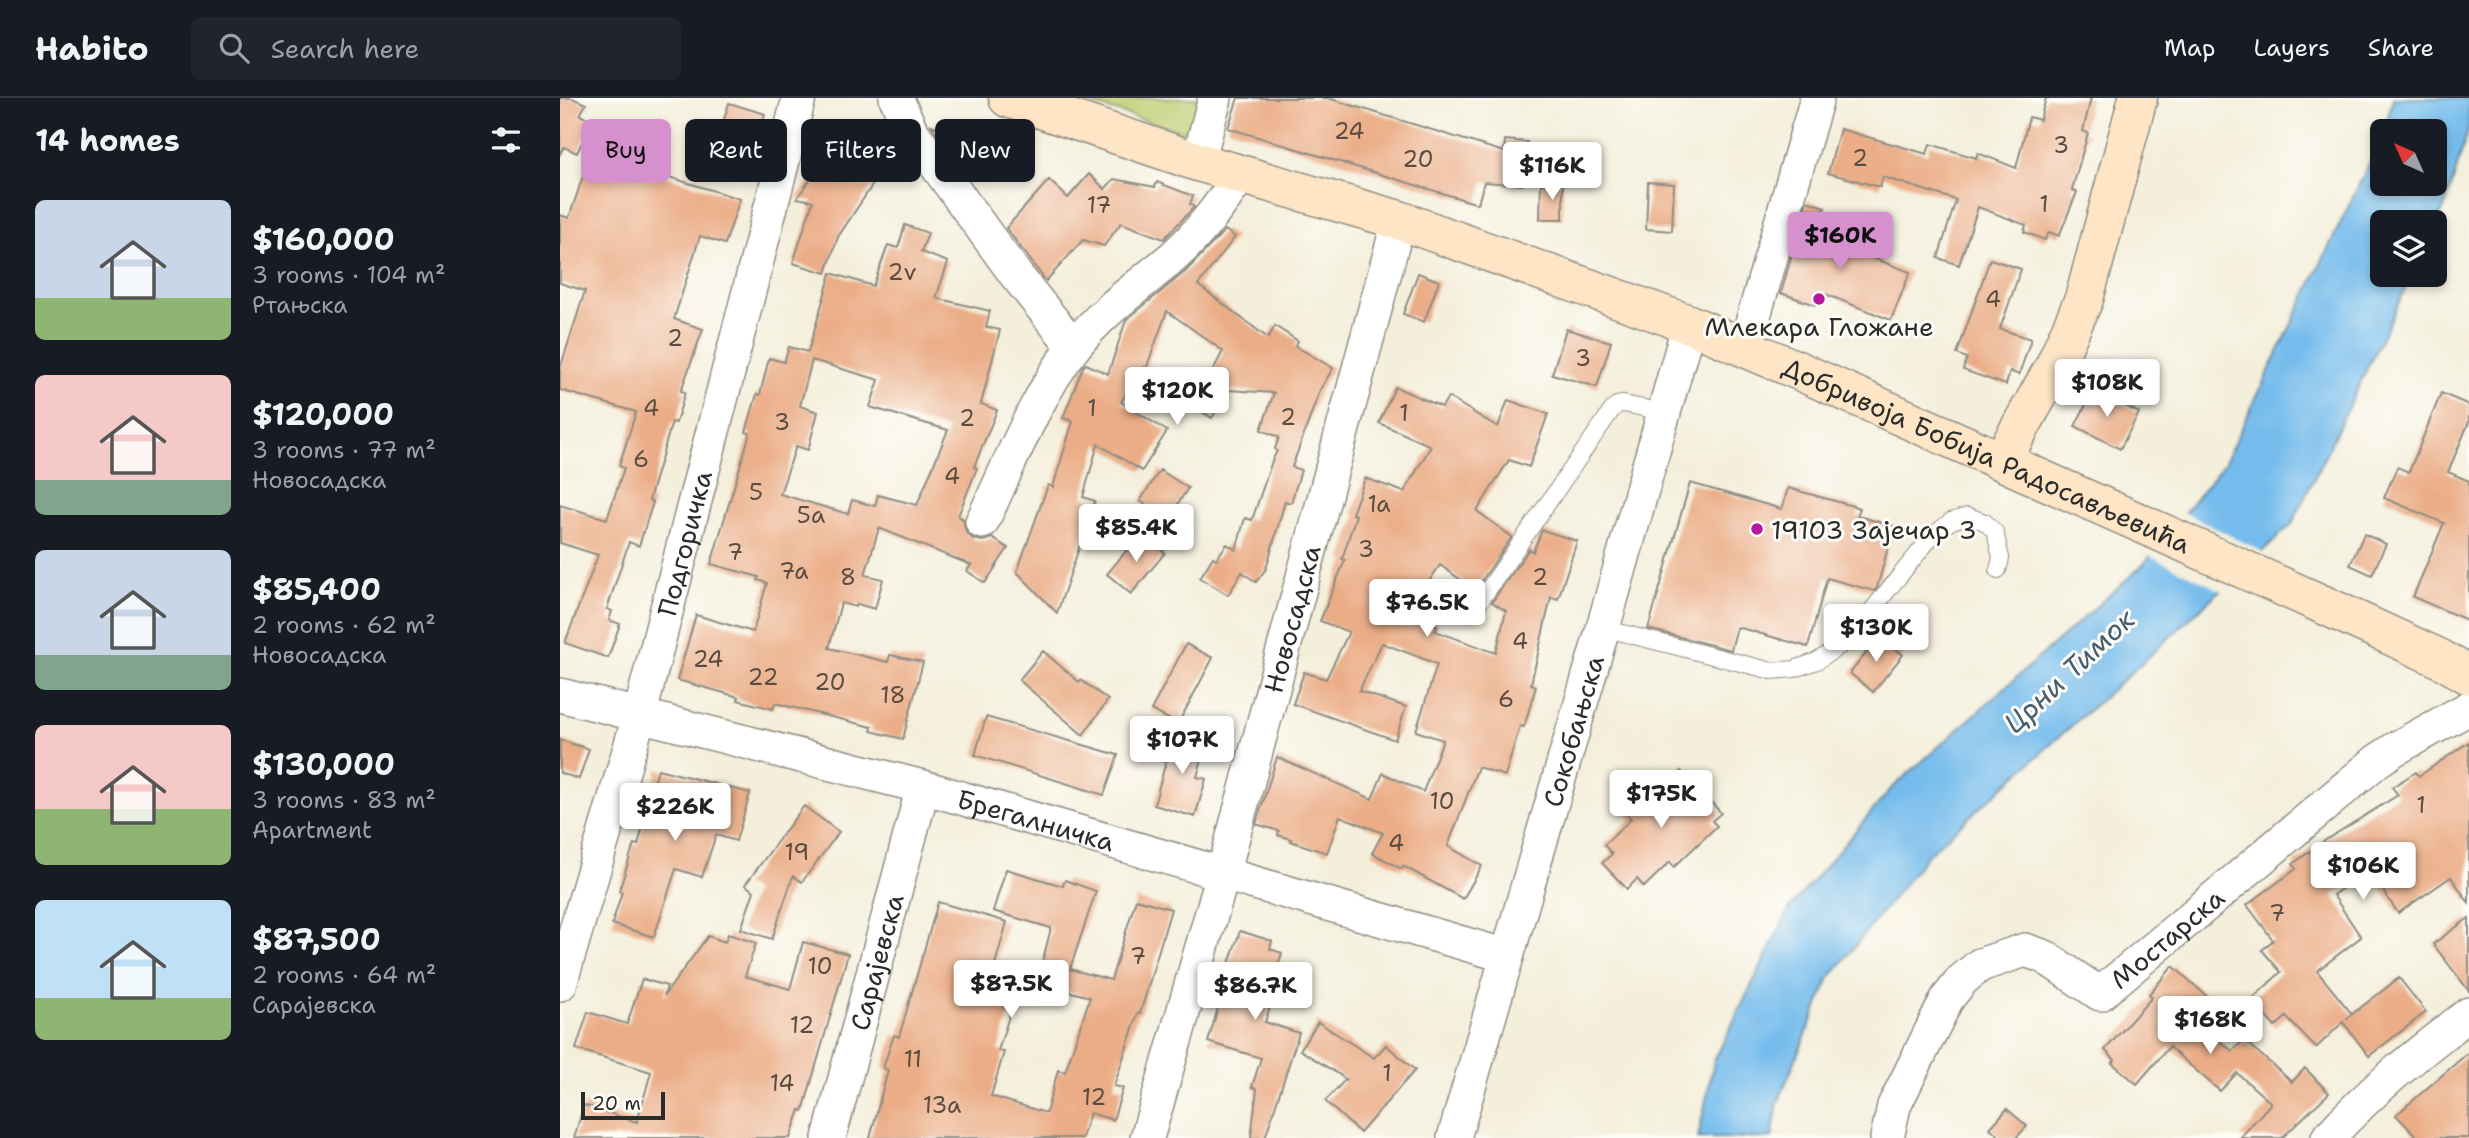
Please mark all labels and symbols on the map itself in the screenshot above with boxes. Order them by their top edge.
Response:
house number: 24 [1334,116,1364,146]
north arrow [2370,119,2446,196]
house number: 3 [2053,130,2069,160]
pin: $116K [1503,142,1601,202]
house number: 2 [1852,143,1868,173]
house number: 20 [1402,144,1434,174]
house number: 1 [2039,189,2049,219]
house number: 17 [1087,190,1111,220]
pin: $160K [1791,212,1889,272]
house number: 2v [888,257,917,287]
house number: 4 [1985,284,2001,314]
marker: Млекара Гложане [1811,291,1827,307]
place label: Млекара Гложане [1704,309,1934,344]
house number: 2 [667,323,683,353]
house number: 3 [1575,343,1591,373]
street label: Добривоја Бобија Радосављевића [1777,348,2196,561]
pin: $108K [2058,360,2156,419]
pin: $120K [1128,368,1226,427]
house number: 4 [643,393,659,423]
house number: 1 [1087,393,1097,423]
house number: 1 [1399,398,1409,428]
house number: 2 [1280,402,1296,432]
house number: 2 [959,403,975,433]
house number: 3 [774,407,790,437]
house number: 6 [633,444,649,474]
house number: 4 [944,461,960,491]
street label: Подгоричка [648,467,720,620]
house number: 5 [749,477,763,507]
house number: 1a [1367,489,1391,519]
house number: 5a [797,500,825,530]
pin: $85.4K [1079,504,1193,564]
place label: 19103 Зајечар 3 [1771,512,1977,547]
marker: 19103 Зајечар 3 [1749,521,1765,537]
house number: 3 [1358,534,1374,564]
house number: 7 [727,537,743,567]
street label: Новосадска [1255,541,1328,697]
house number: 7a [779,556,809,586]
house number: 8 [840,562,856,592]
house number: 2 [1532,562,1548,592]
pin: $76.5K [1370,580,1484,639]
water label: Црни Тимок [1995,600,2144,742]
pin: $130K [1827,604,1925,664]
house number: 4 [1512,626,1528,656]
house number: 24 [693,644,723,674]
street label: Сокобањска [1534,651,1612,811]
house number: 22 [747,662,779,692]
house number: 20 [814,667,846,697]
house number: 18 [880,680,906,710]
house number: 6 [1498,684,1514,714]
pin: $107K [1133,716,1231,776]
pin: $175K [1612,770,1710,830]
street label: Брегалничка [953,780,1119,859]
pin: $226K [626,784,724,843]
house number: 10 [1429,786,1455,816]
house number: 1 [2416,790,2426,820]
house number: 4 [1388,828,1404,858]
house number: 19 [785,837,809,867]
pin: $106K [2314,842,2412,902]
street label: Мостарска [2102,880,2231,996]
street label: Сарајевска [841,890,911,1034]
house number: 7 [2269,898,2285,928]
house number: 7 [1130,941,1146,971]
house number: 10 [807,951,833,981]
pin: $87.5K [954,960,1068,1020]
pin: $86.7K [1198,962,1312,1022]
pin: $168K [2161,996,2259,1056]
house number: 12 [790,1010,814,1040]
house number: 11 [904,1044,922,1074]
house number: 1 [1382,1058,1392,1088]
house number: 14 [770,1068,794,1098]
house number: 12 [1082,1082,1106,1112]
scale bar [581,1089,665,1121]
house number: 13a [923,1090,961,1120]

